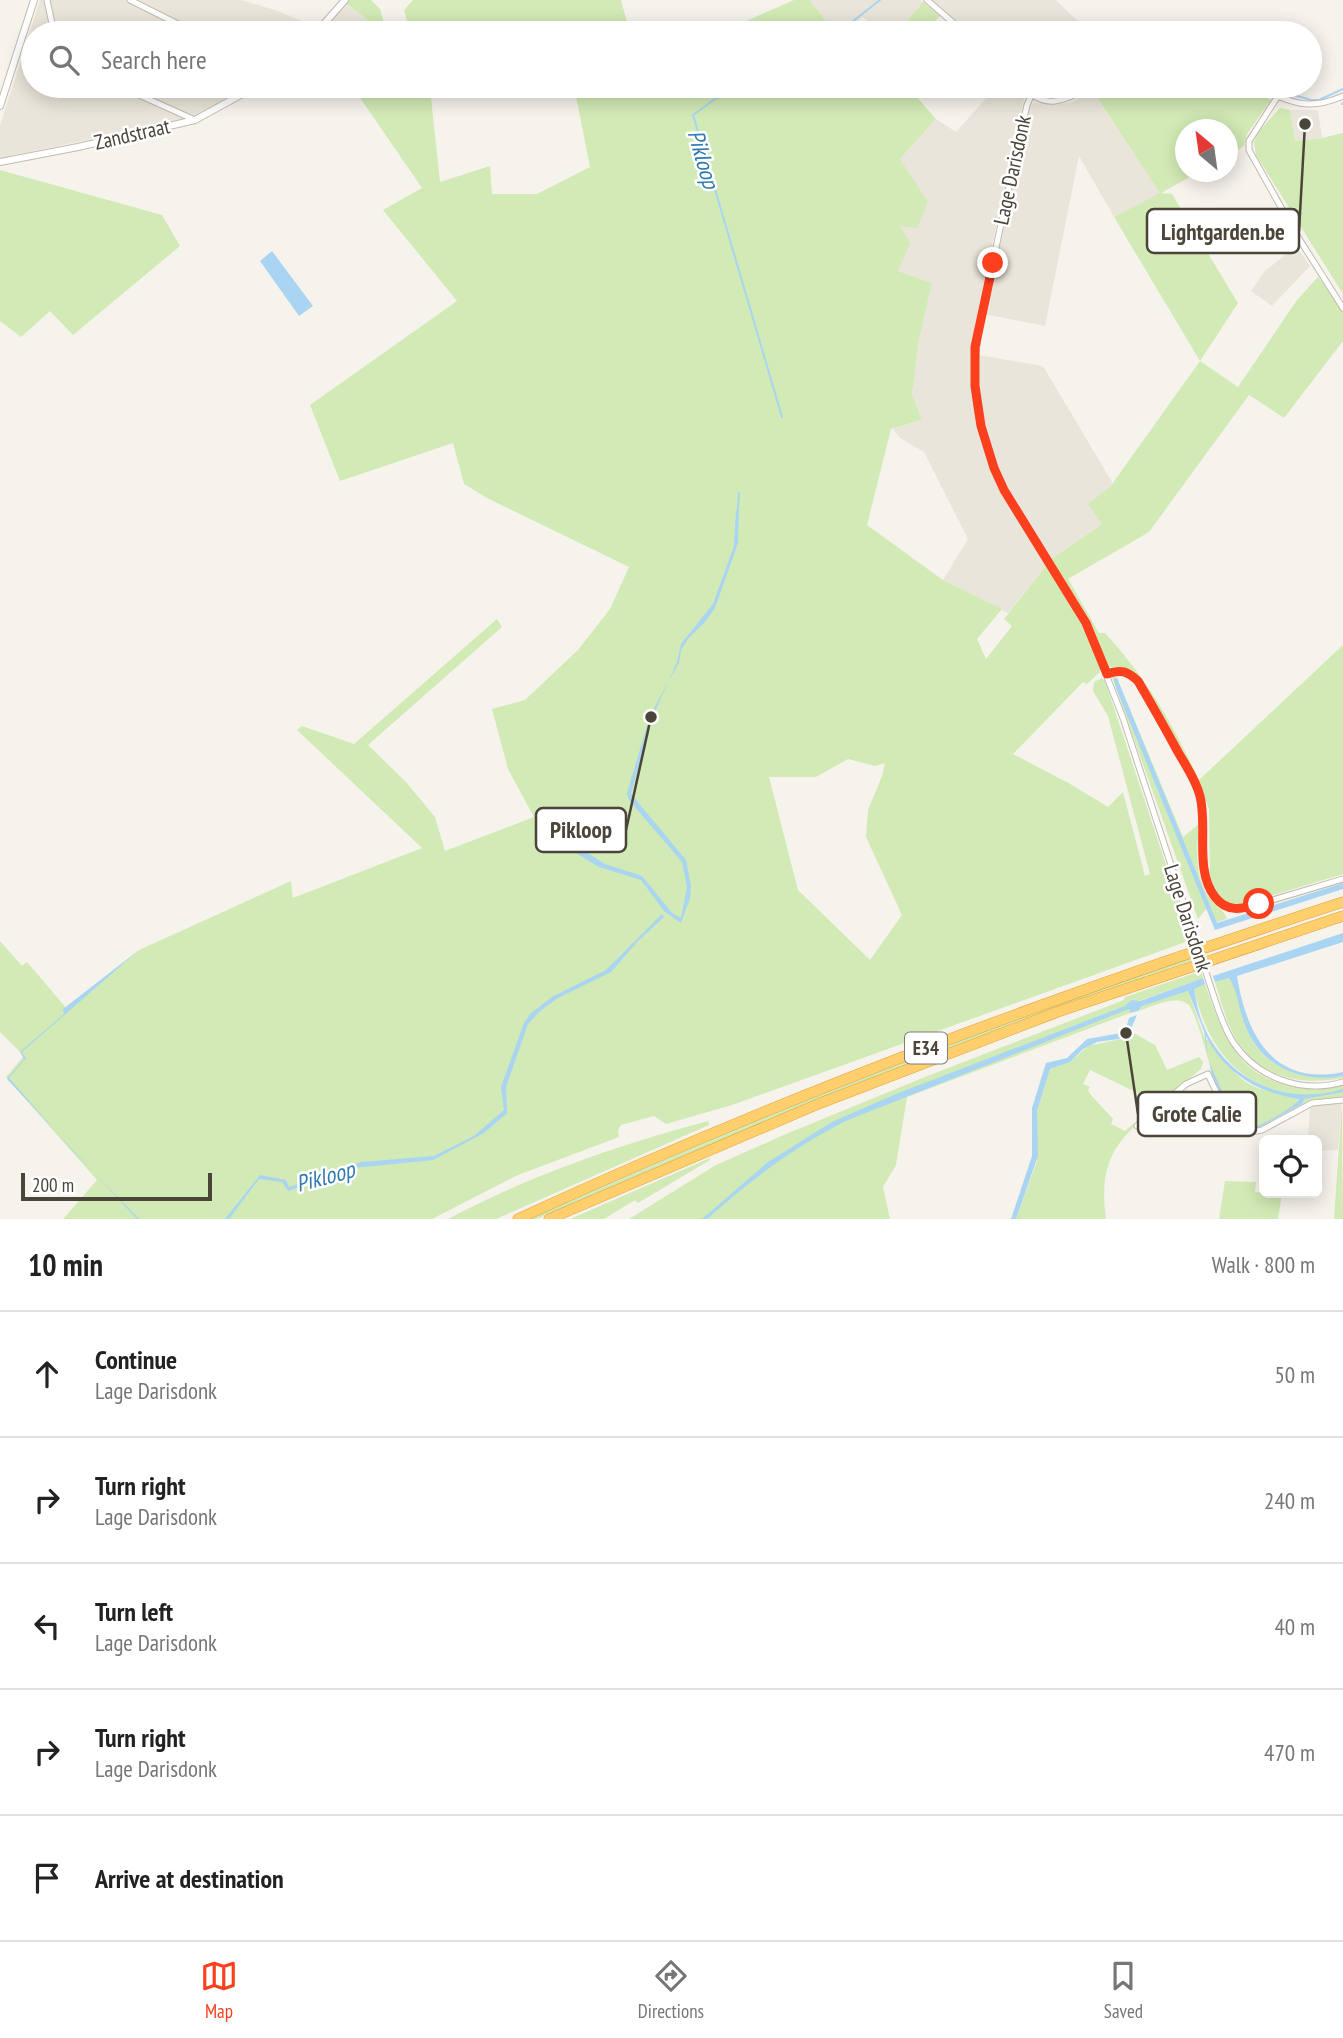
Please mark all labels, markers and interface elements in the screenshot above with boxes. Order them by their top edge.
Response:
search box [21,21,1322,98]
icon: search [45,41,83,79]
text: Search here [101,43,207,76]
street label: Zandstraat [92,112,173,156]
street label: Lage Darisdonk [987,113,1037,227]
north arrow [1175,119,1238,182]
water label: Pikloop [682,126,727,194]
callout: Lightgarden.be [1147,209,1299,253]
text: Lightgarden.be [1161,217,1285,246]
route end [977,247,1008,278]
callout: Pikloop [536,808,626,852]
text: Pikloop [550,815,612,844]
street label: Lage Darisdonk [1158,861,1218,975]
route start [1243,888,1274,919]
road number: E34 [905,1032,947,1064]
callout: Grote Calie [1138,1092,1256,1136]
text: Grote Calie [1152,1099,1242,1128]
map controls [1259,1135,1322,1198]
button: locate [1259,1135,1322,1198]
water label: Pikloop [292,1154,359,1198]
scale bar [21,1170,212,1202]
text: 200 m [32,1173,74,1197]
text: 10 min [28,1245,103,1284]
text: Walk · 800 m [1212,1250,1315,1279]
text: Continue [95,1343,177,1376]
icon: ahead [28,1355,66,1393]
text: 50 m [1274,1360,1315,1389]
text: Lage Darisdonk [95,1376,217,1405]
text: Turn right [95,1469,186,1502]
icon: right [28,1481,66,1519]
text: 240 m [1264,1486,1315,1515]
text: Lage Darisdonk [95,1502,217,1531]
text: Turn left [95,1595,173,1628]
icon: left [28,1607,66,1645]
text: 40 m [1274,1612,1315,1641]
text: Lage Darisdonk [95,1628,217,1657]
text: Turn right [95,1721,186,1754]
icon: right [28,1733,66,1771]
text: 470 m [1264,1738,1315,1767]
text: Lage Darisdonk [95,1754,217,1783]
icon: arrive [28,1859,66,1897]
text: Arrive at destination [95,1862,284,1895]
tab: Map [200,1957,238,2023]
tab: Directions [638,1957,704,2023]
tab: Saved [1104,1957,1143,2023]

